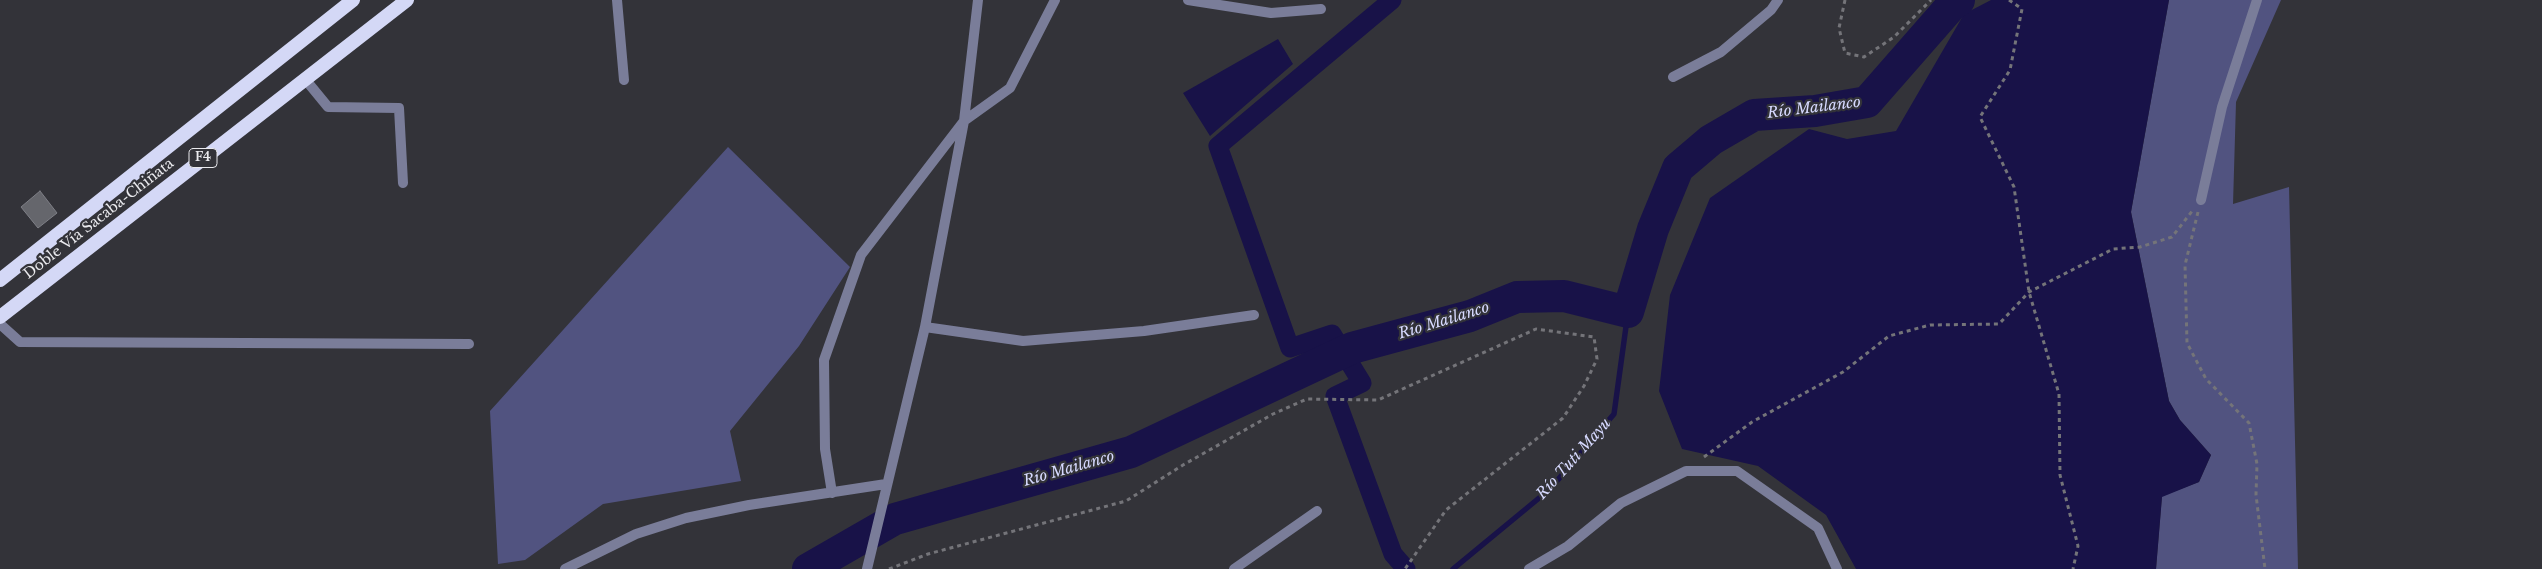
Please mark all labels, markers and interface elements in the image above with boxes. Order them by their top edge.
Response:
water label: Río Mailanco [1766,93,1862,123]
road number: F4 [189,148,217,168]
street label: Doble Vía Sacaba-Chiñata [21,155,177,283]
water label: Río Mailanco [1396,299,1492,343]
water label: Río Tuti Mayu [1533,415,1615,503]
water label: Río Mailanco [1021,447,1117,491]

